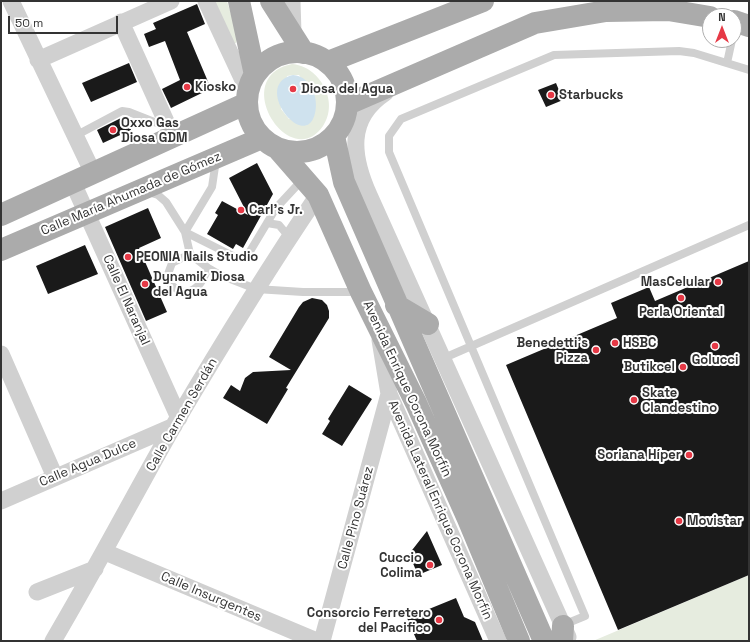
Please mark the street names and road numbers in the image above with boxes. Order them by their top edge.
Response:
street label: Calle María Ahumada de Gómez [39,149,223,239]
street label: Calle El Naranjal [99,252,153,348]
street label: Avenida Enrique Corona Morfín [359,299,455,479]
street label: Calle Carmen Serdán [143,356,221,474]
street label: Avenida Lateral Enrique Corona Morfín [384,398,496,622]
street label: Calle Agua Dulce [37,436,139,490]
street label: Calle Pino Suárez [335,465,377,571]
street label: Calle Insurgentes [158,569,264,625]

